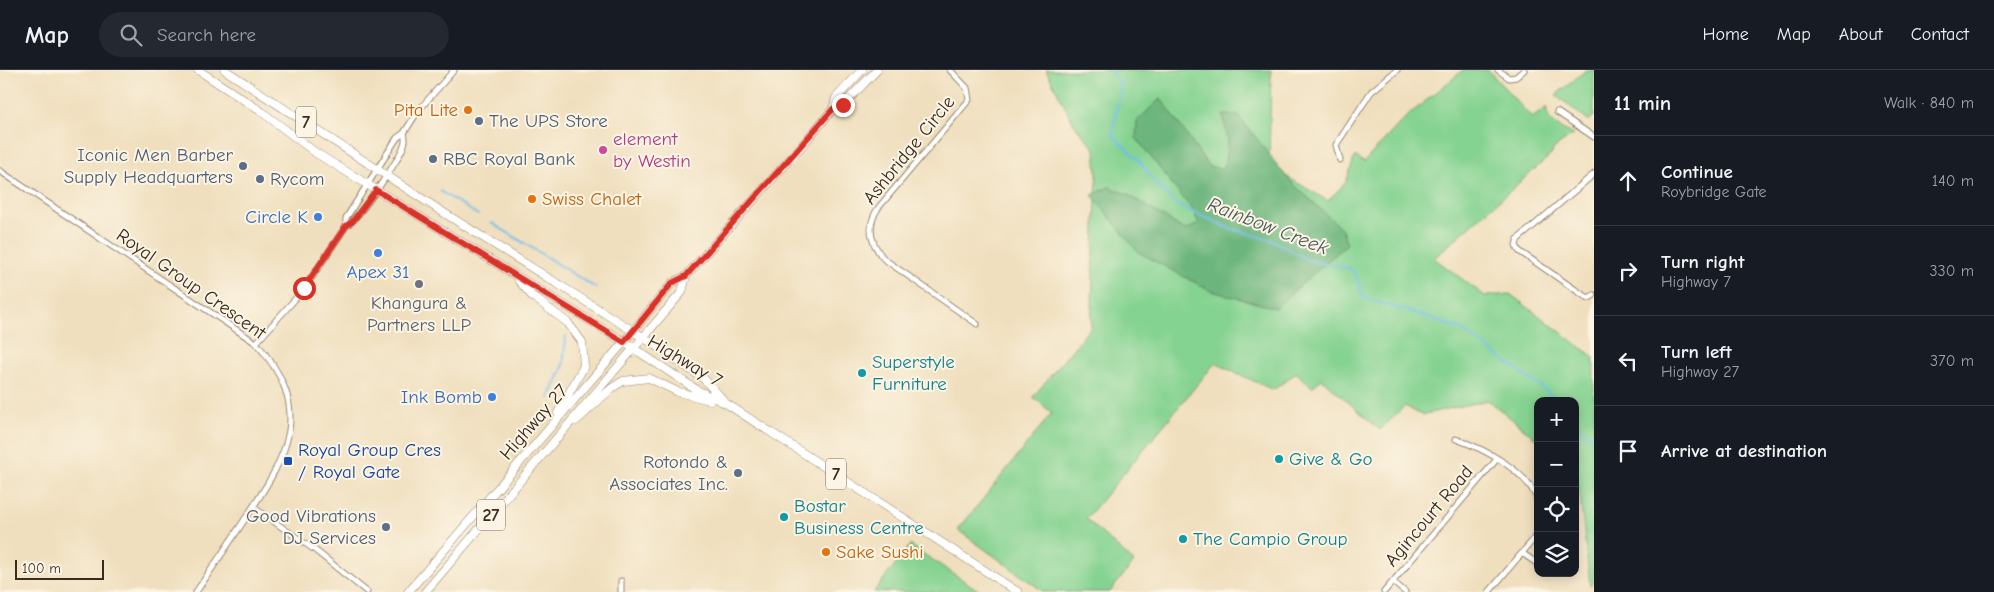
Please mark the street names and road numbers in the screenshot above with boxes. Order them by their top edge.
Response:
street label: Ashbridge Circle [859,91,959,209]
road number: 7 [296,106,316,138]
street label: Royal Group Crescent [112,224,270,344]
street label: Highway 7 [644,330,726,392]
street label: Highway 27 [495,380,573,464]
road number: 7 [826,458,846,489]
street label: Agincourt Road [1380,461,1478,571]
road number: 27 [477,500,505,530]

